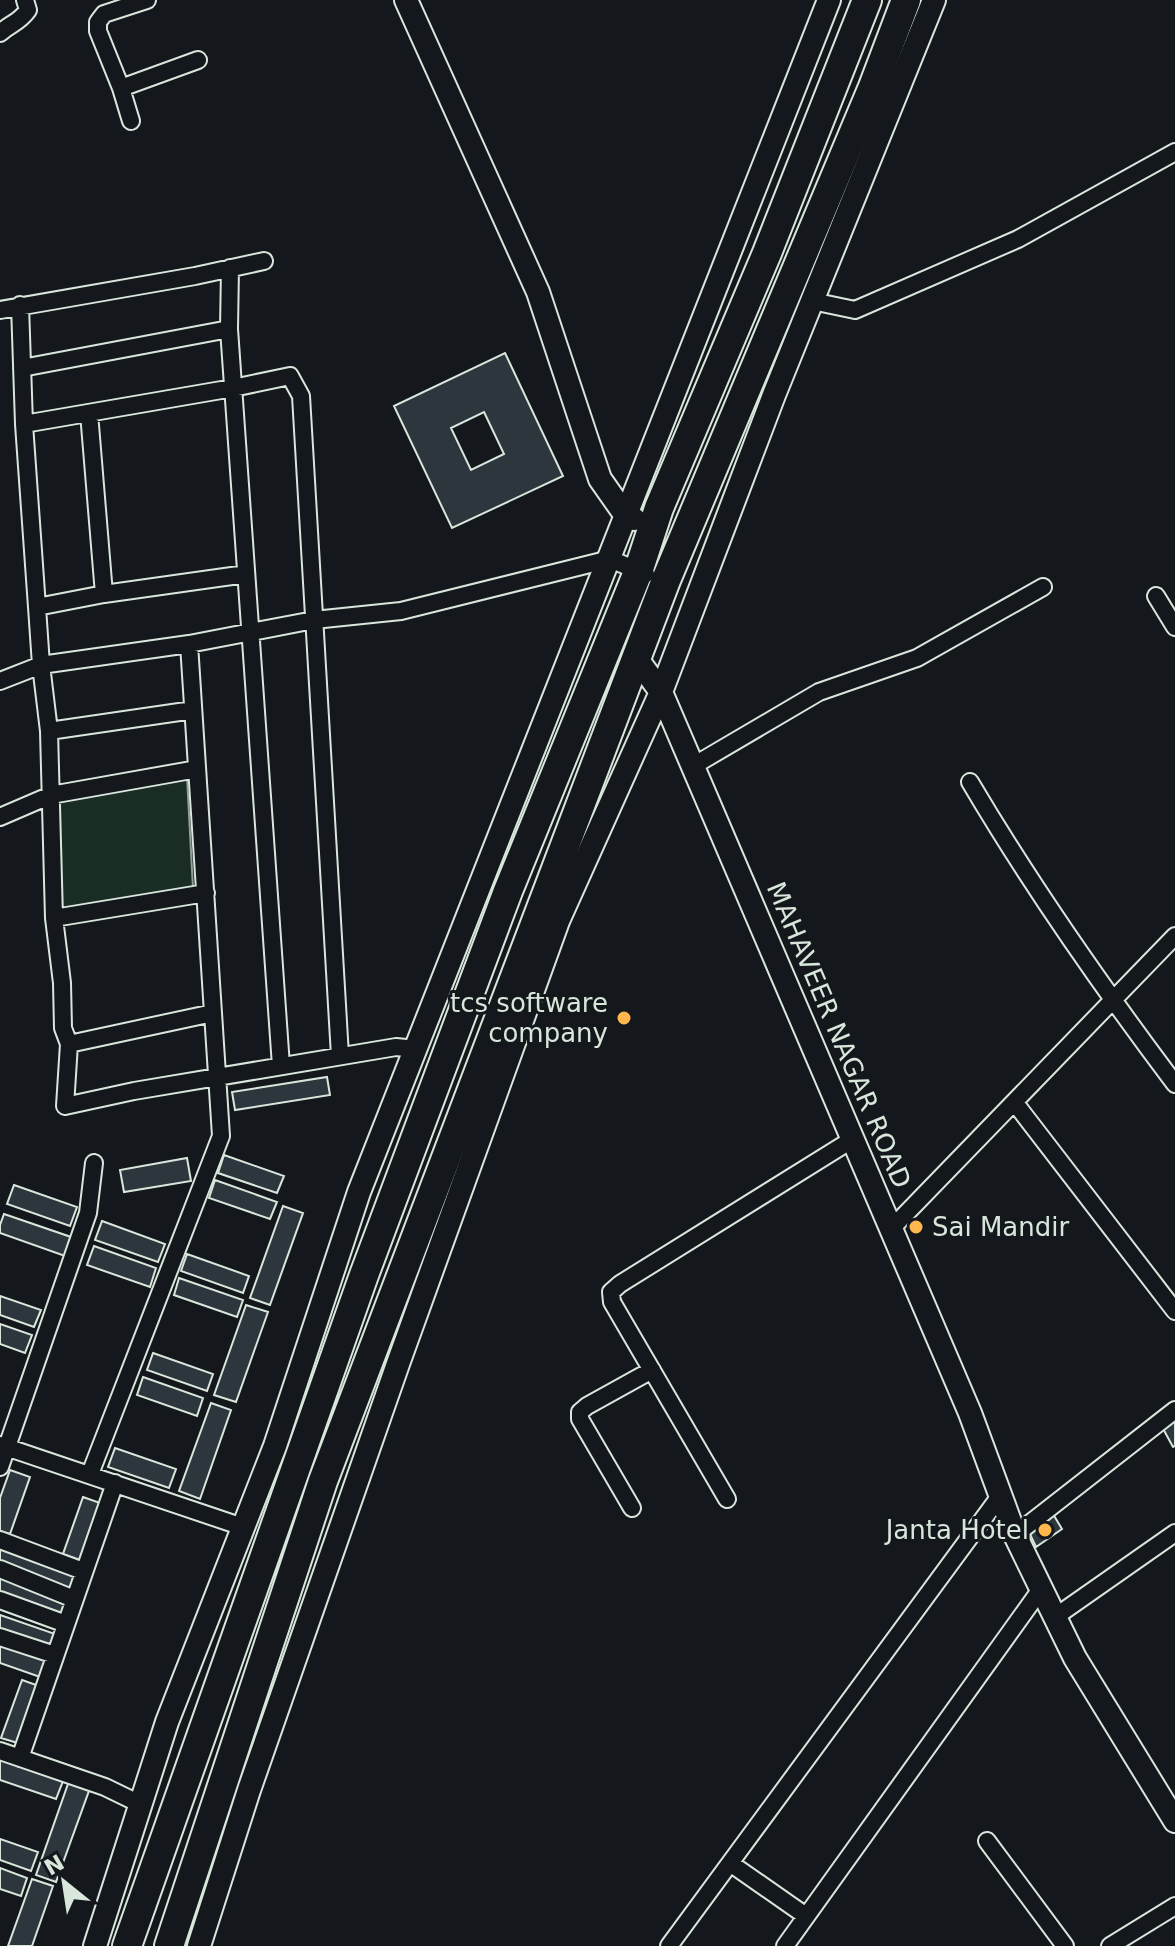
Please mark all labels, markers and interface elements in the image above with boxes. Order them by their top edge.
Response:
street label: MAHAVEER NAGAR ROAD [761,877,917,1193]
place label: tcs software company [450,988,608,1048]
marker: tcs software company [615,1009,633,1027]
place label: Sai Mandir [932,1212,1069,1242]
marker: Sai Mandir [907,1218,925,1236]
place label: Janta Hotel [884,1515,1029,1545]
marker: Janta Hotel [1036,1521,1054,1539]
north arrow [24,1842,104,1922]
text: N [40,1850,68,1881]

